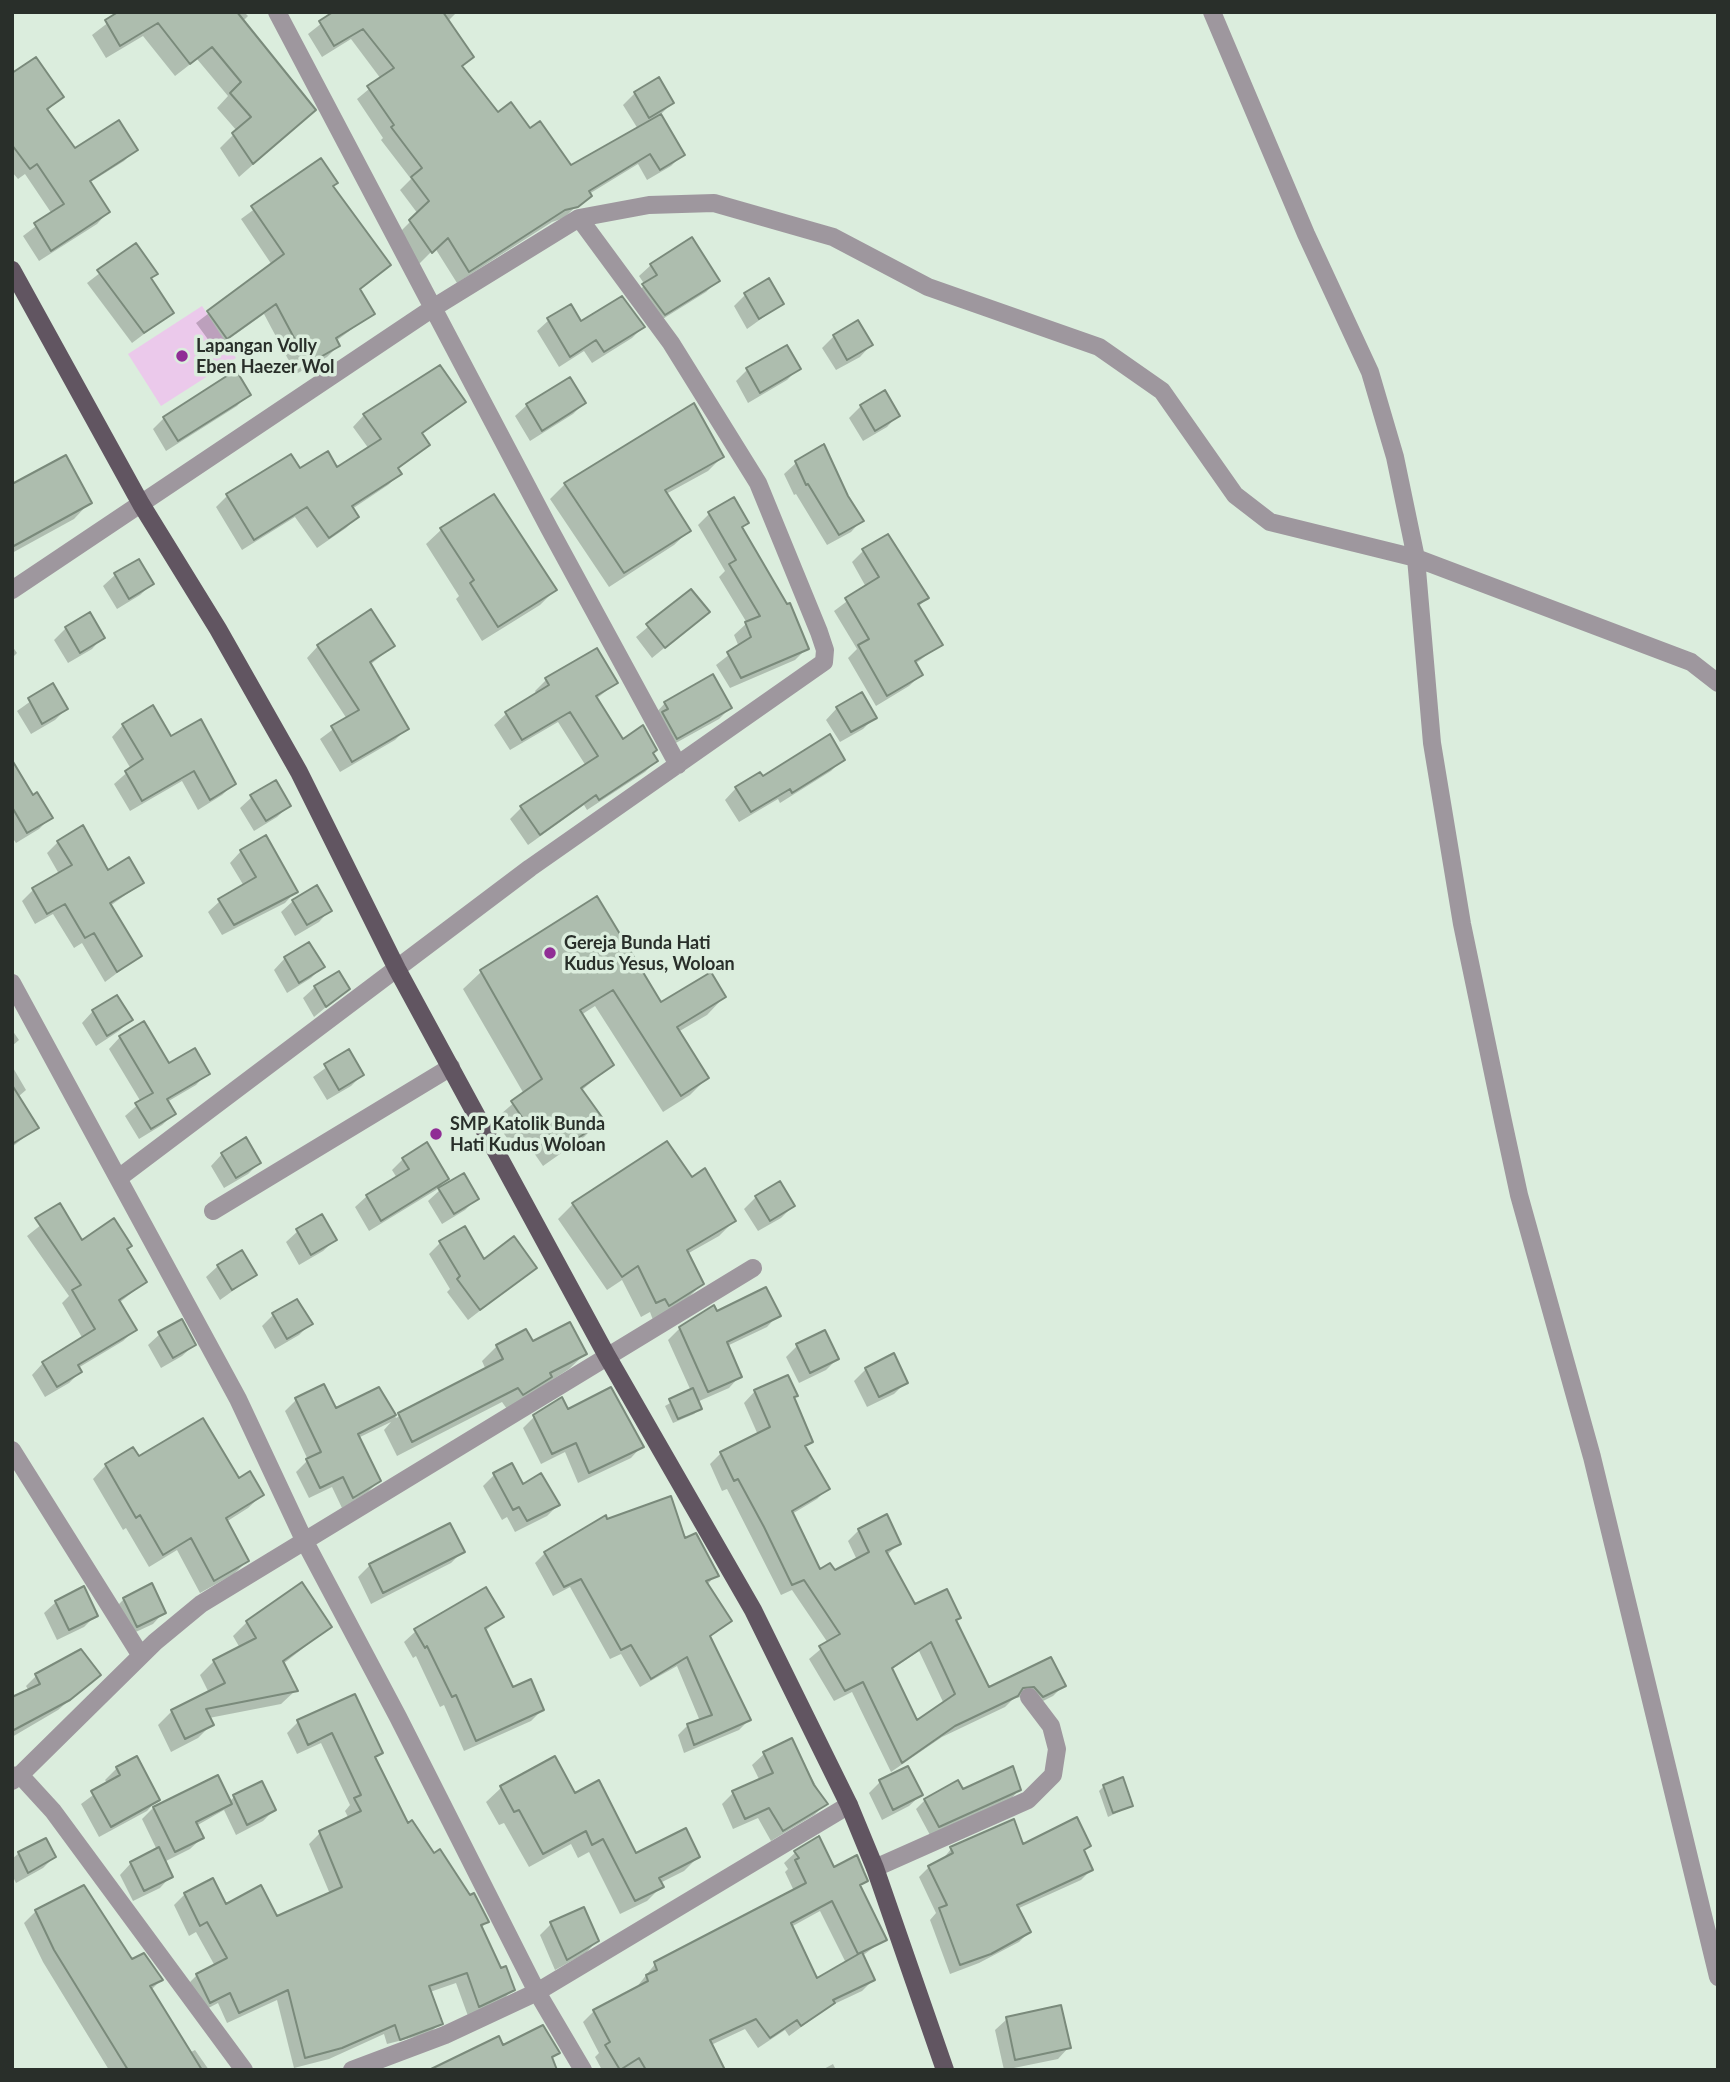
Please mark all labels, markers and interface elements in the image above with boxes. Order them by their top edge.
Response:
place label: Lapangan Volly Eben Haezer Wol [196,335,334,378]
marker: Lapangan Volly Eben Haezer Wol [174,348,190,364]
place label: Gereja Bunda Hati Kudus Yesus, Woloan [564,932,735,974]
marker: Gereja Bunda Hati Kudus Yesus, Woloan [542,945,558,961]
place label: SMP Katolik Bunda Hati Kudus Woloan [450,1113,606,1156]
marker: SMP Katolik Bunda Hati Kudus Woloan [428,1126,444,1142]

